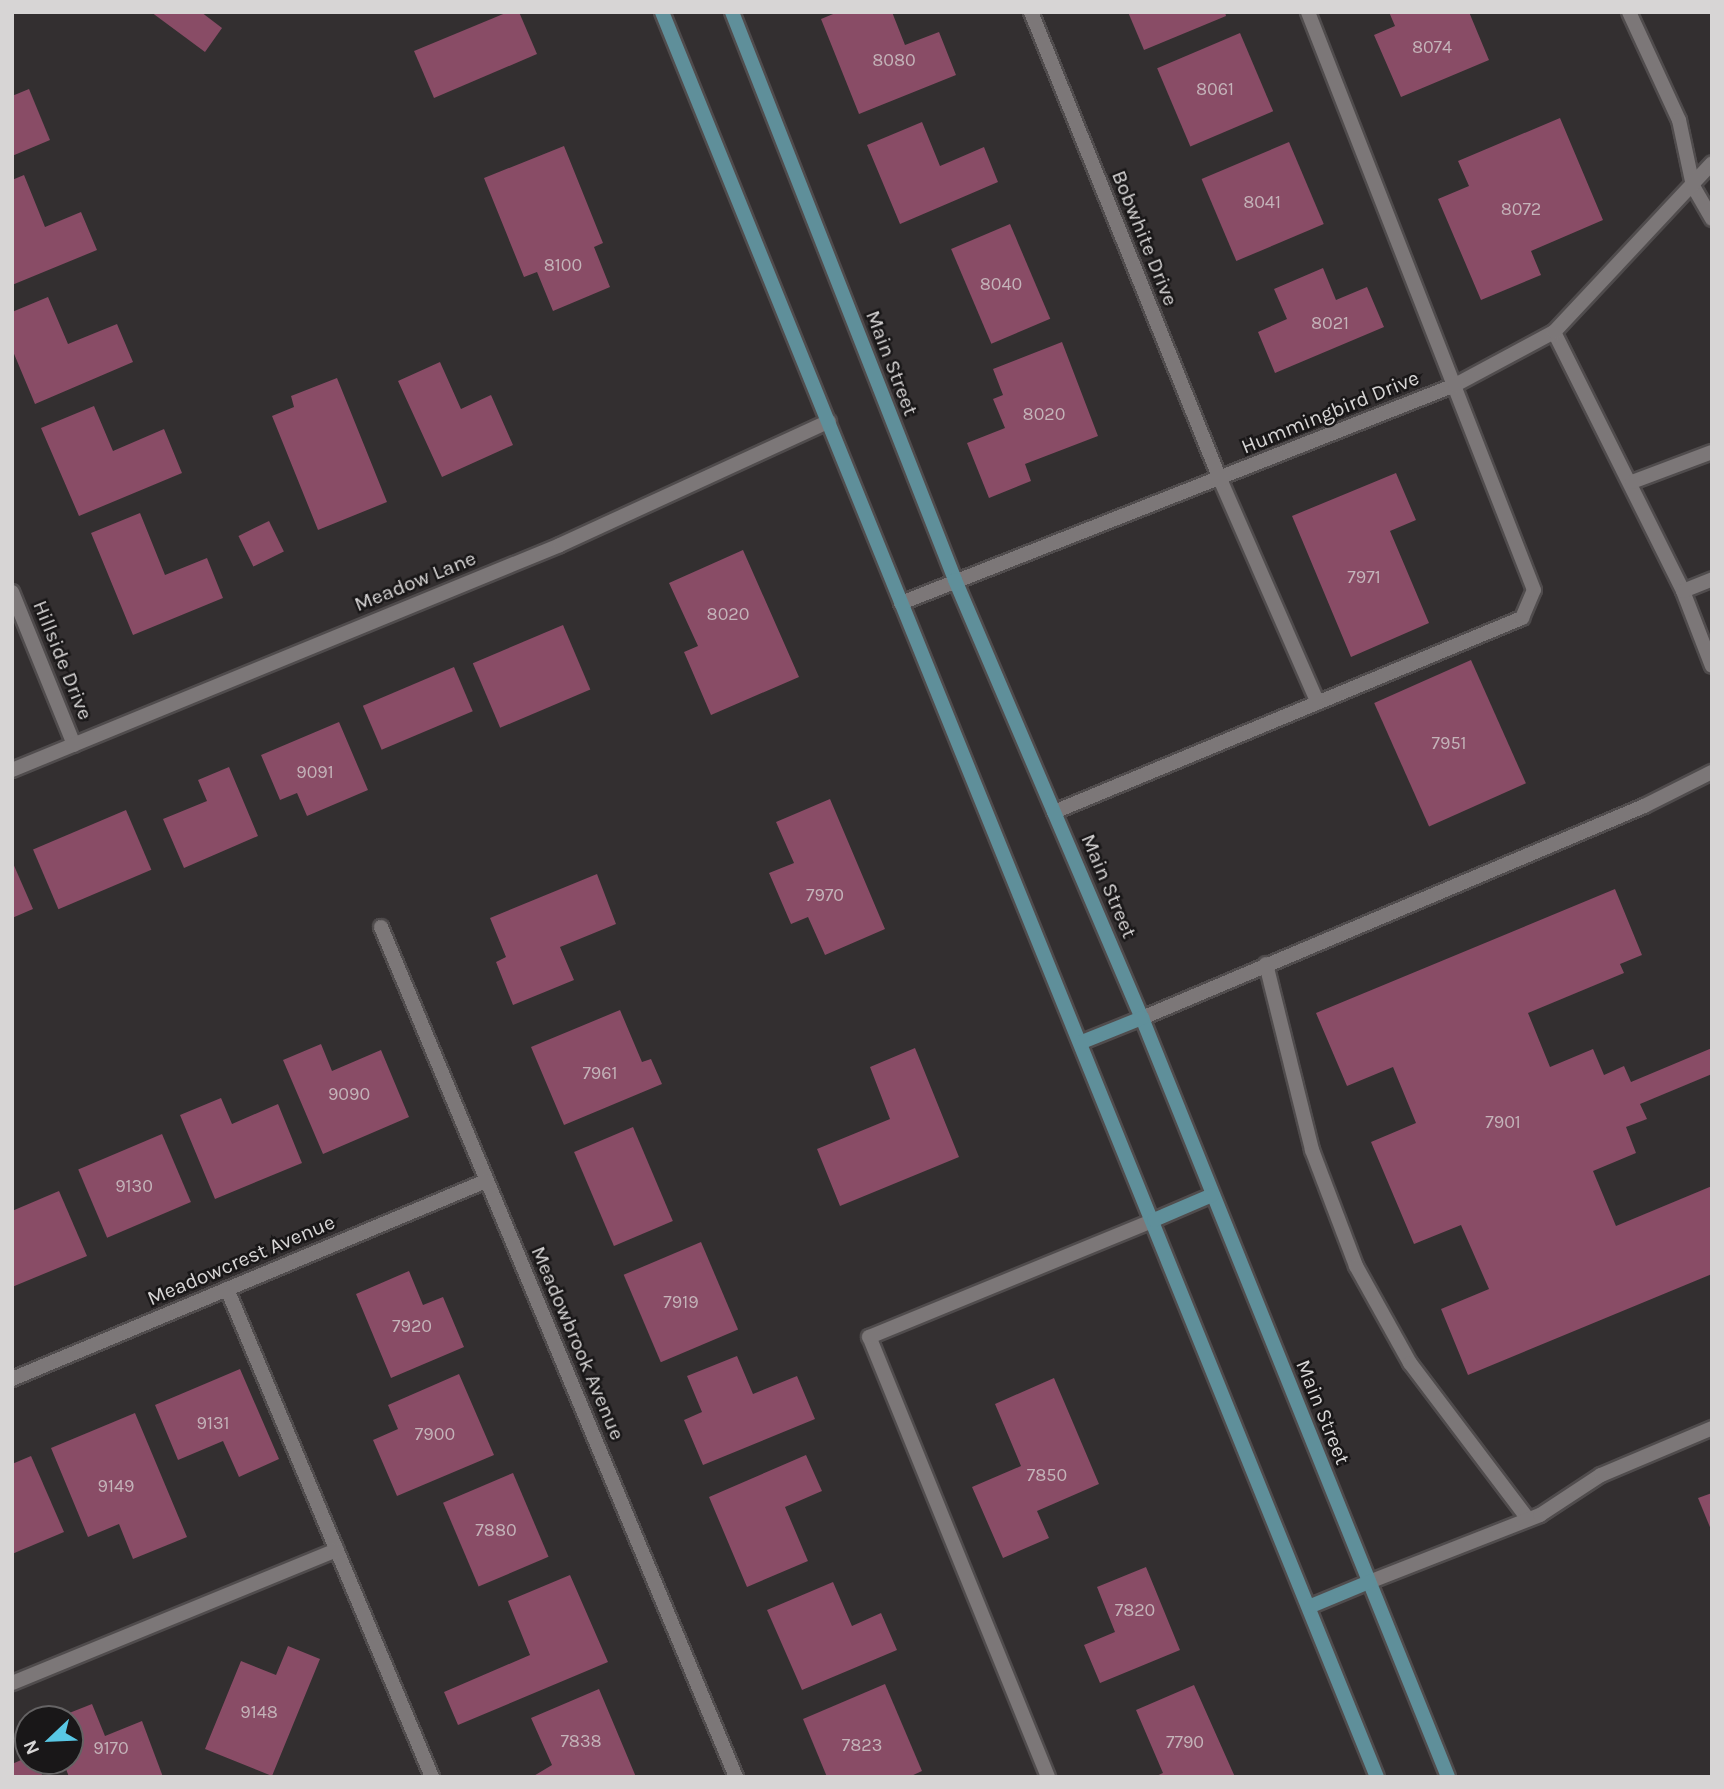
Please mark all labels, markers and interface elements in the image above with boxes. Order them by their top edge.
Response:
house number: 8074 [1412,36,1452,58]
house number: 8080 [872,49,916,71]
house number: 8061 [1196,78,1234,100]
street label: Bobwhite Drive [1106,167,1184,309]
house number: 8041 [1243,191,1281,213]
house number: 8072 [1501,198,1541,220]
house number: 8100 [544,254,582,276]
house number: 8040 [980,273,1022,295]
street label: Main Street [860,307,924,419]
house number: 8021 [1311,312,1349,334]
street label: Hummingbird Drive [1237,365,1423,459]
house number: 8020 [1023,403,1065,425]
street label: Meadow Lane [350,545,480,617]
house number: 7971 [1347,566,1381,588]
street label: Hillside Drive [28,597,98,723]
house number: 8020 [707,603,749,625]
house number: 7951 [1431,732,1467,754]
house number: 9091 [296,761,334,783]
street label: Main Street [1076,830,1142,942]
house number: 7970 [806,884,844,906]
house number: 7961 [582,1062,618,1084]
house number: 9090 [328,1083,370,1105]
house number: 7901 [1485,1111,1521,1133]
house number: 9130 [115,1175,153,1197]
street label: Meadowcrest Avenue [143,1209,339,1311]
street label: Meadowbrook Avenue [526,1242,630,1444]
house number: 7919 [663,1291,699,1313]
house number: 7920 [392,1315,432,1337]
street label: Main Street [1291,1356,1355,1468]
house number: 9131 [197,1412,229,1434]
house number: 7900 [415,1423,455,1445]
house number: 7850 [1027,1464,1067,1486]
house number: 9149 [98,1475,134,1497]
house number: 7880 [475,1519,517,1541]
house number: 7820 [1115,1599,1155,1621]
house number: 9148 [240,1701,278,1723]
north arrow [14,1705,84,1775]
house number: 7838 [560,1730,602,1752]
house number: 7790 [1166,1731,1204,1753]
house number: 7823 [842,1734,882,1756]
text: N [19,1737,44,1758]
house number: 9170 [93,1737,129,1759]

